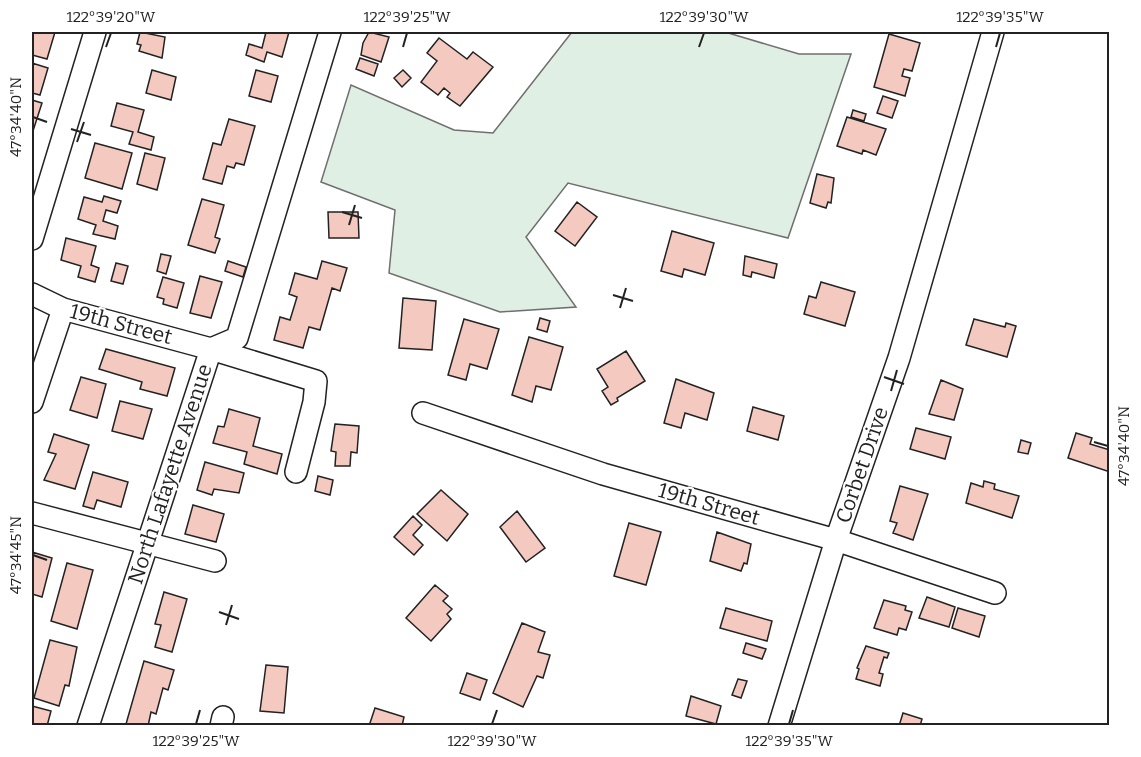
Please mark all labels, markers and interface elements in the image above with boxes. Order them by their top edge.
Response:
text: 122°39'20"W [67,8,156,26]
text: 122°39'25"W [363,8,451,26]
text: 122°39'30"W [659,8,749,26]
text: 122°39'35"W [956,8,1044,26]
text: 47°34'40"N [7,77,25,157]
street label: 19th Street [67,298,175,350]
street label: North Lafayette Avenue [122,361,218,587]
street label: Corbet Drive [830,403,894,527]
text: 47°34'40"N [1115,406,1133,486]
street label: 19th Street [655,477,763,531]
text: 47°34'45"N [7,516,25,594]
text: 122°39'25"W [152,732,240,750]
text: 122°39'30"W [447,732,537,750]
text: 122°39'35"W [745,732,833,750]

